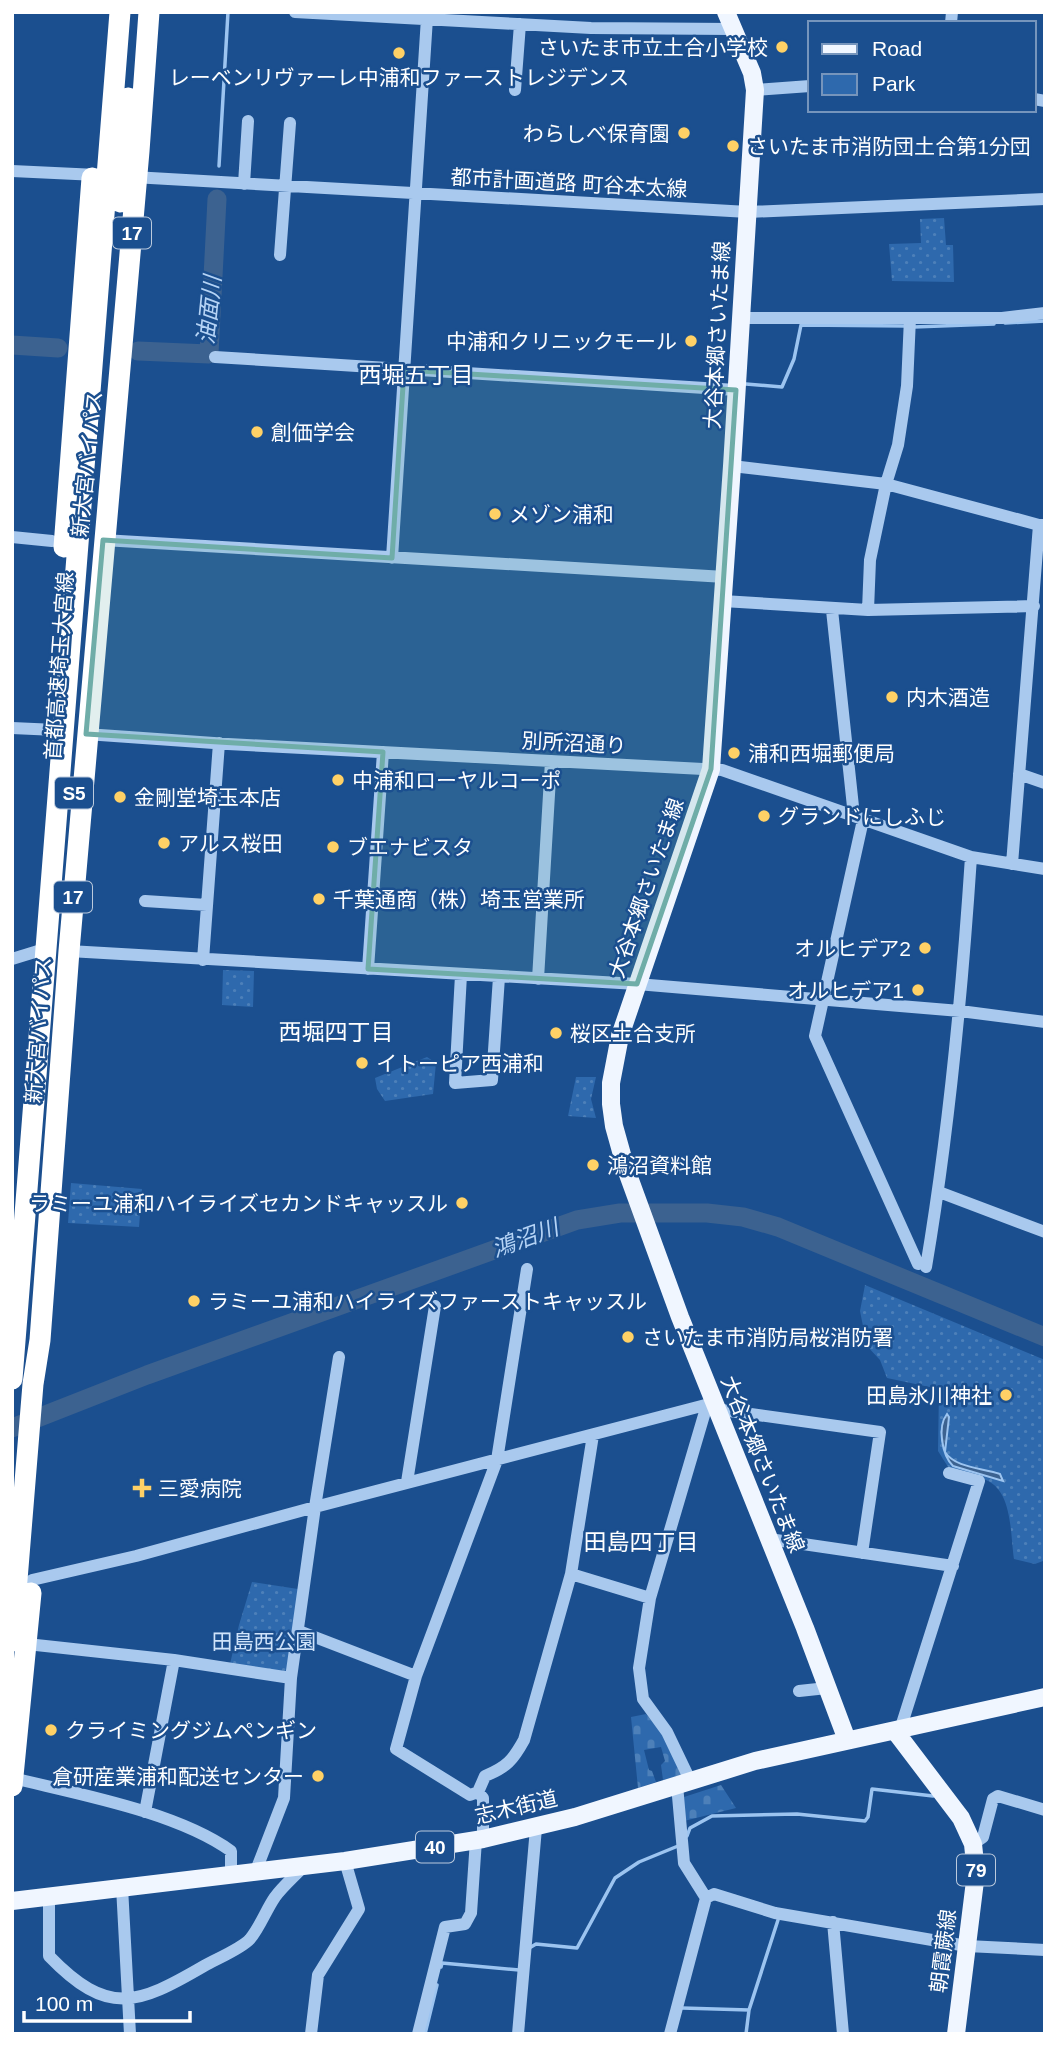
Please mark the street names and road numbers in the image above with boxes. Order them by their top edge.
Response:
street label: 都市計画道路 町谷本太線 [450,165,688,201]
road number: 17 [113,218,151,248]
street label: 大谷本郷さいたま線 [701,240,733,430]
street label: 新大宮バイパス [68,390,106,538]
street label: 首都高速埼玉大宮線 [41,571,77,761]
street label: 別所沼通り [521,729,627,757]
road number: S5 [55,778,93,808]
street label: 大谷本郷さいたま線 [604,795,688,981]
road number: 17 [54,882,92,912]
street label: 新大宮バイパス [21,956,55,1104]
street label: 大谷本郷さいたま線 [717,1372,809,1556]
street label: 志木街道 [472,1786,560,1828]
road number: 40 [416,1831,454,1862]
road number: 79 [957,1854,995,1886]
street label: 朝霞蕨線 [926,1908,960,1994]

